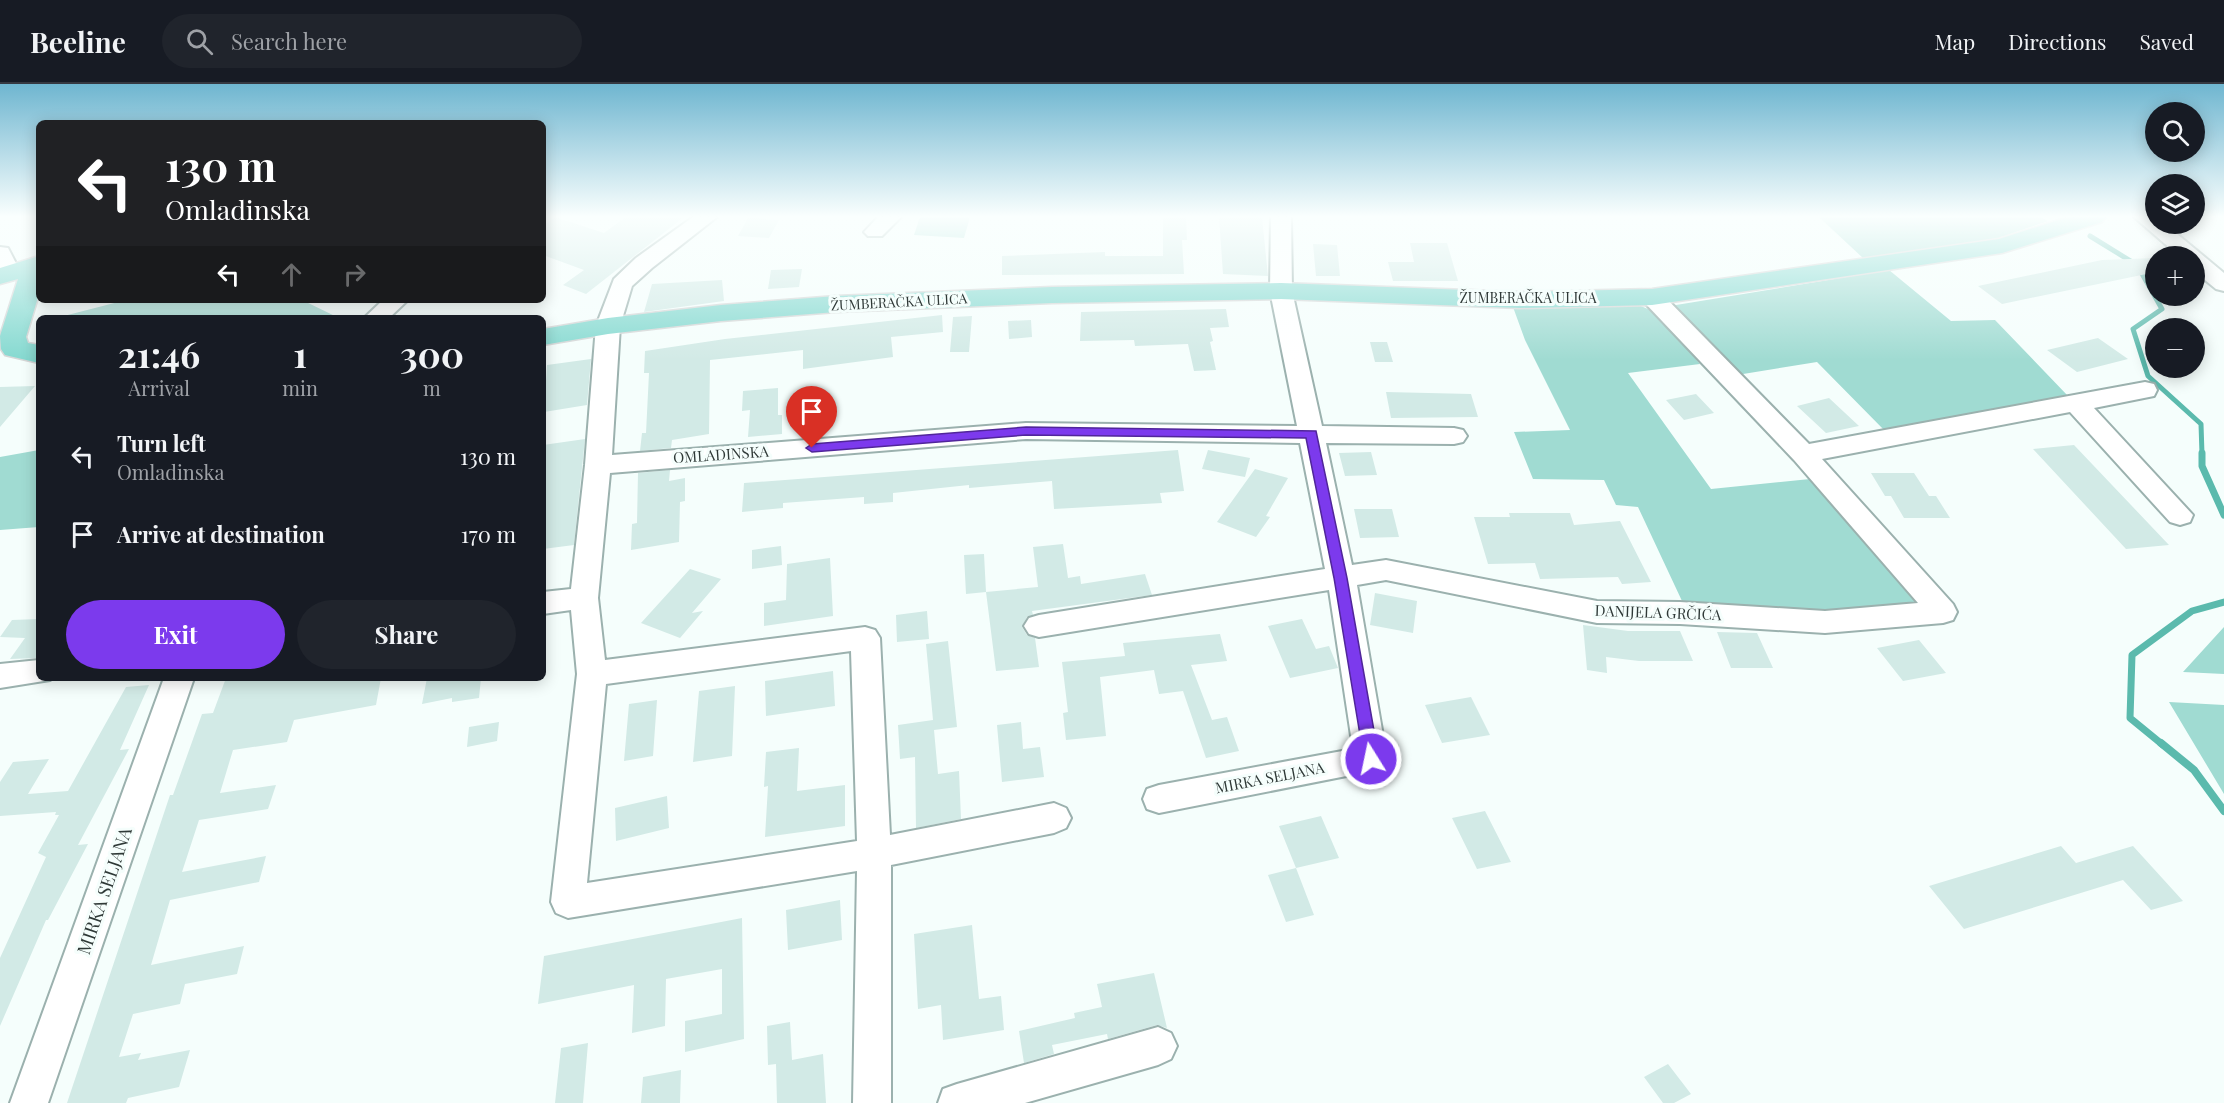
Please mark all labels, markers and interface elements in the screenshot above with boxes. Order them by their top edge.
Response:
search box [162,14,582,68]
text: Beeline [30,23,126,60]
icon: search [183,25,216,58]
text: Search here [231,26,347,56]
text: Map [1934,27,1975,55]
text: Directions [2008,27,2106,55]
text: Saved [2139,27,2194,55]
map controls [2145,102,2205,378]
button: search [2145,102,2205,162]
text: 130 m [165,137,276,193]
icon: left [66,144,144,222]
button: layers [2145,174,2205,234]
text: Omladinska [165,191,310,227]
button: + [2145,246,2205,306]
icon: left [212,258,245,291]
icon: ahead [275,258,308,291]
icon: right [338,258,371,291]
street label: ŽUMBERAČKA ULICA [830,288,968,315]
street label: ŽUMBERAČKA ULICA [1460,288,1597,307]
button: − [2145,318,2205,378]
text: 21:46 [118,329,200,377]
text: 1 [293,329,307,377]
text: 300 [400,329,464,377]
text: Arrival [128,374,190,401]
text: min [282,374,318,401]
text: m [423,374,441,401]
pin [786,386,837,448]
icon: arrive [795,395,828,428]
text: Turn left [117,428,206,458]
icon: left [66,440,99,473]
text: 130 m [460,441,516,471]
street label: OMLADINSKA [672,441,770,467]
text: Omladinska [117,458,224,485]
icon: arrive [66,518,99,551]
text: Arrive at destination [117,519,325,549]
text: 170 m [461,519,516,549]
button: Exit [66,600,285,669]
button: Share [297,600,516,669]
street label: DANIJELA GRČIĆA [1594,600,1722,624]
position arrow [1339,727,1403,791]
street label: MIRKA SELJANA [1214,757,1327,797]
street label: MIRKA SELJANA [71,823,137,957]

